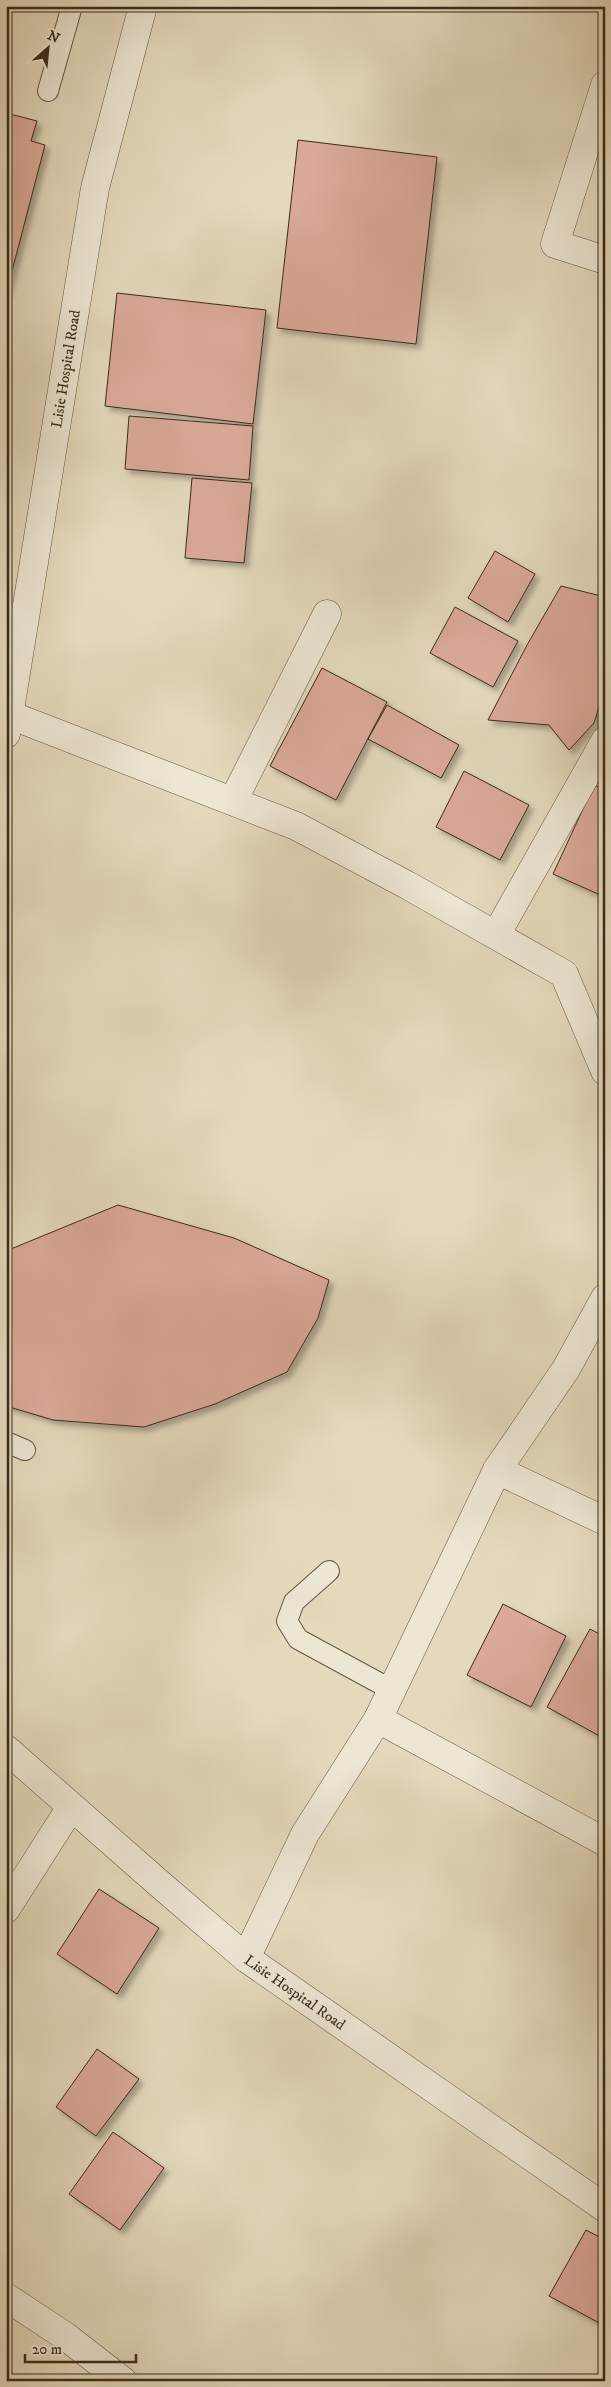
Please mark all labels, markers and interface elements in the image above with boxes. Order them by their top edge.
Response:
north arrow [22,22,72,72]
text: N [44,27,63,48]
street label: Lisie Hospital Road [47,308,85,429]
street label: Lisie Hospital Road [241,1950,350,2034]
scale bar [25,2332,136,2364]
text: 20 m [32,2340,62,2359]

